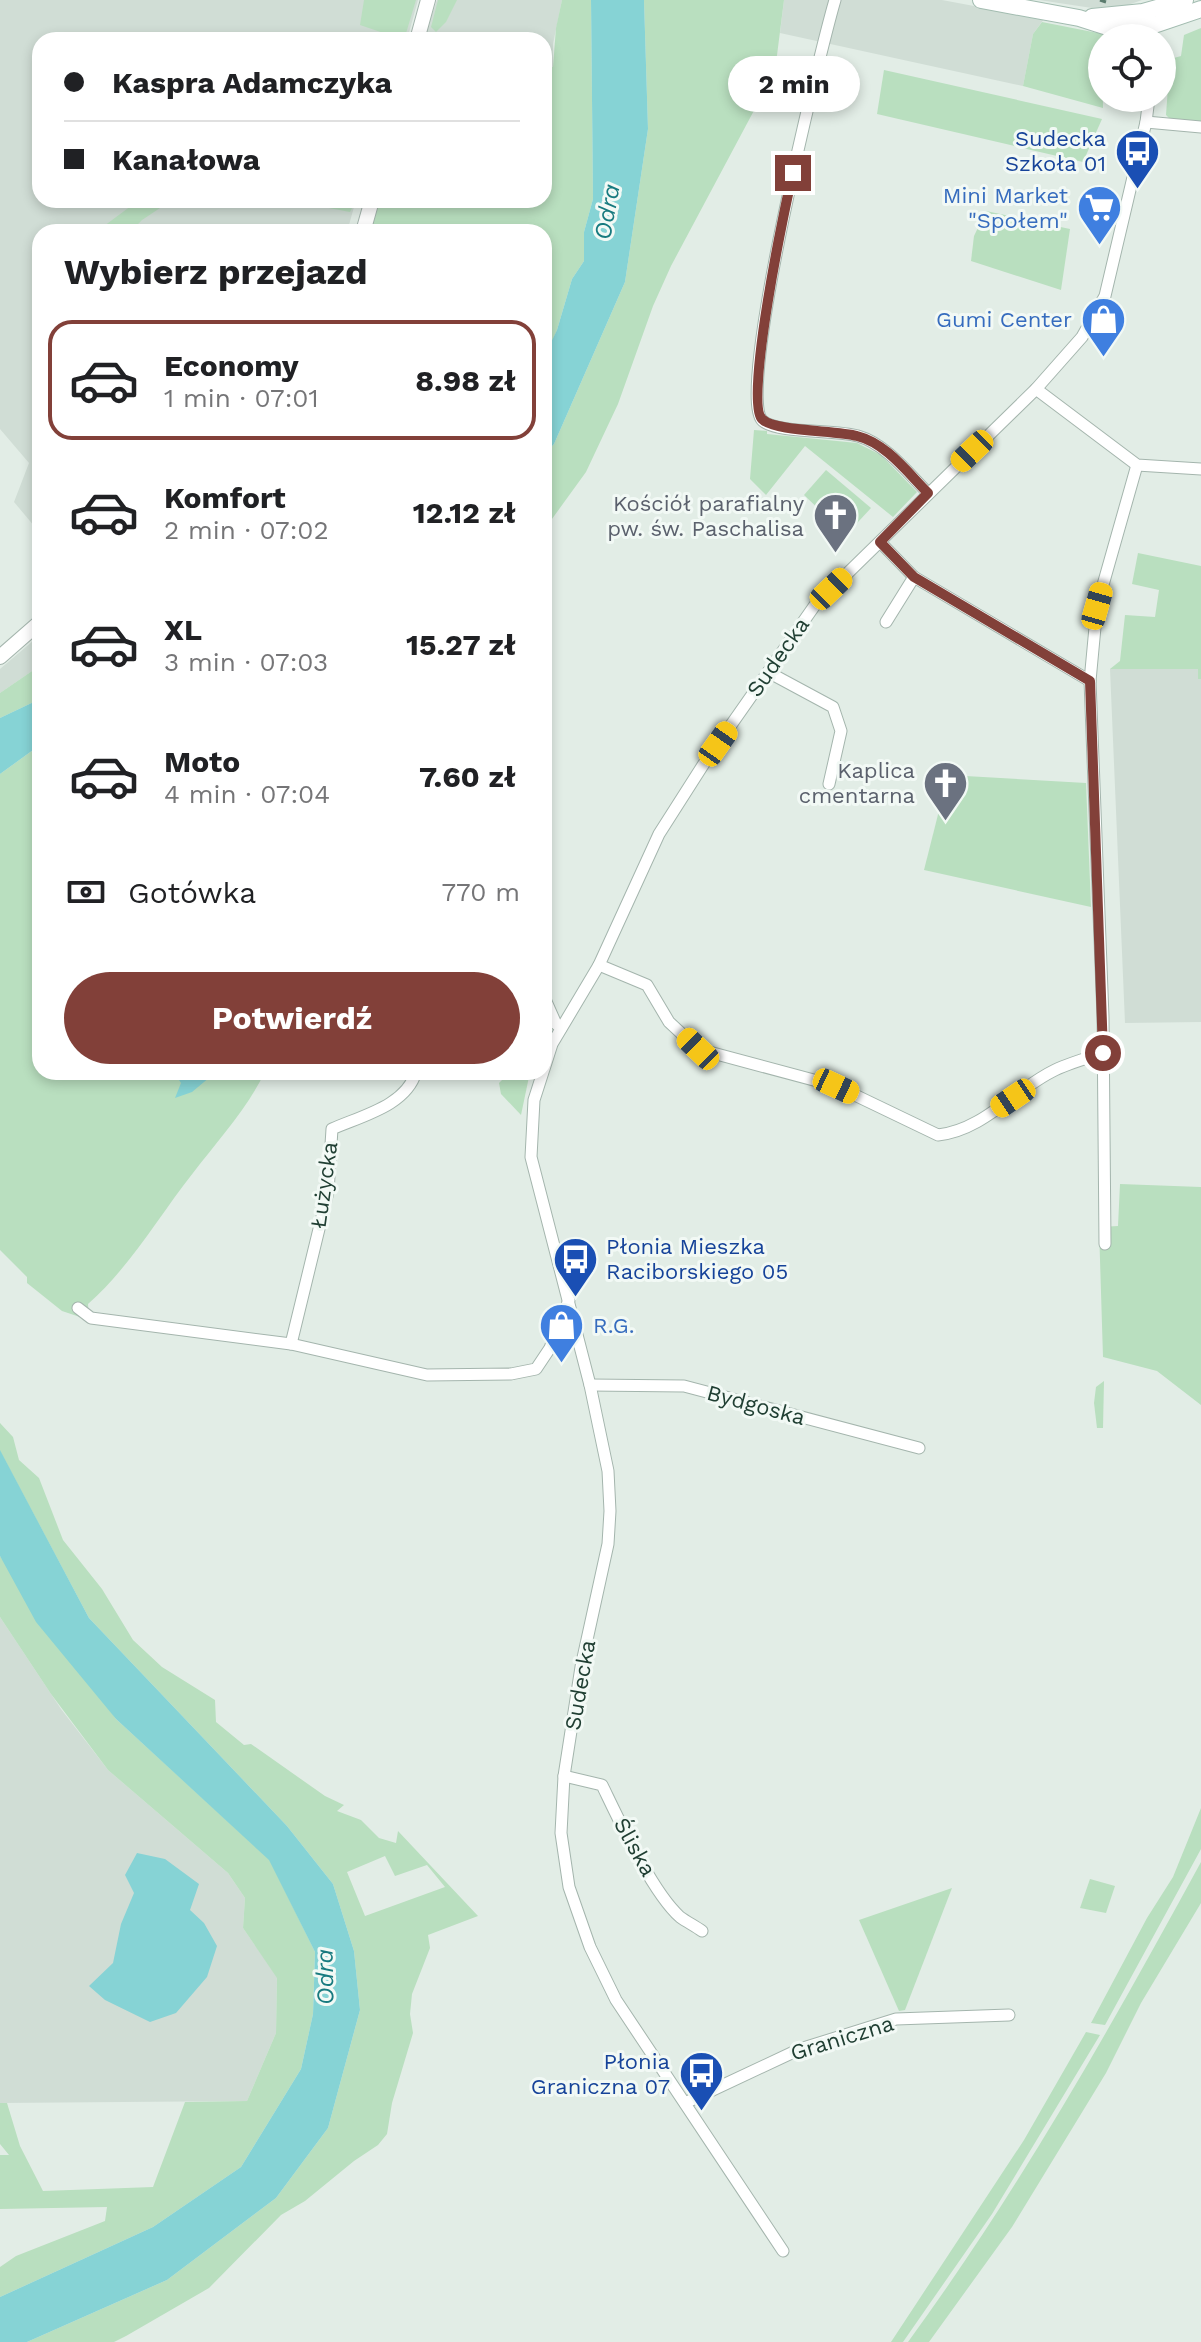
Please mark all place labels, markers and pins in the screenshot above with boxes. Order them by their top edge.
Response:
place label: Sudecka Szkoła 01 [1005,126,1106,176]
bus stop icon: Sudecka Szkoła 01 [1113,127,1161,190]
place label: Mini Market "Społem" [943,183,1068,233]
supermarket icon: Mini Market "Społem" [1075,184,1123,247]
shop icon: Gumi Center [1079,295,1127,358]
place label: Gumi Center [936,307,1072,332]
place label: Kościół parafialny pw. św. Paschalisa [607,491,805,541]
church icon: Kościół parafialny pw. św. Paschalisa [811,492,859,555]
place label: Kaplica cmentarna [799,758,915,808]
church icon: Kaplica cmentarna [922,759,970,822]
place label: Płonia Mieszka Raciborskiego 05 [606,1234,788,1284]
bus stop icon: Płonia Mieszka Raciborskiego 05 [551,1235,599,1298]
shop icon: R.G. [538,1301,586,1364]
place label: R.G. [593,1313,635,1338]
place label: Płonia Graniczna 07 [531,2049,670,2099]
bus stop icon: Płonia Graniczna 07 [677,2050,725,2113]

